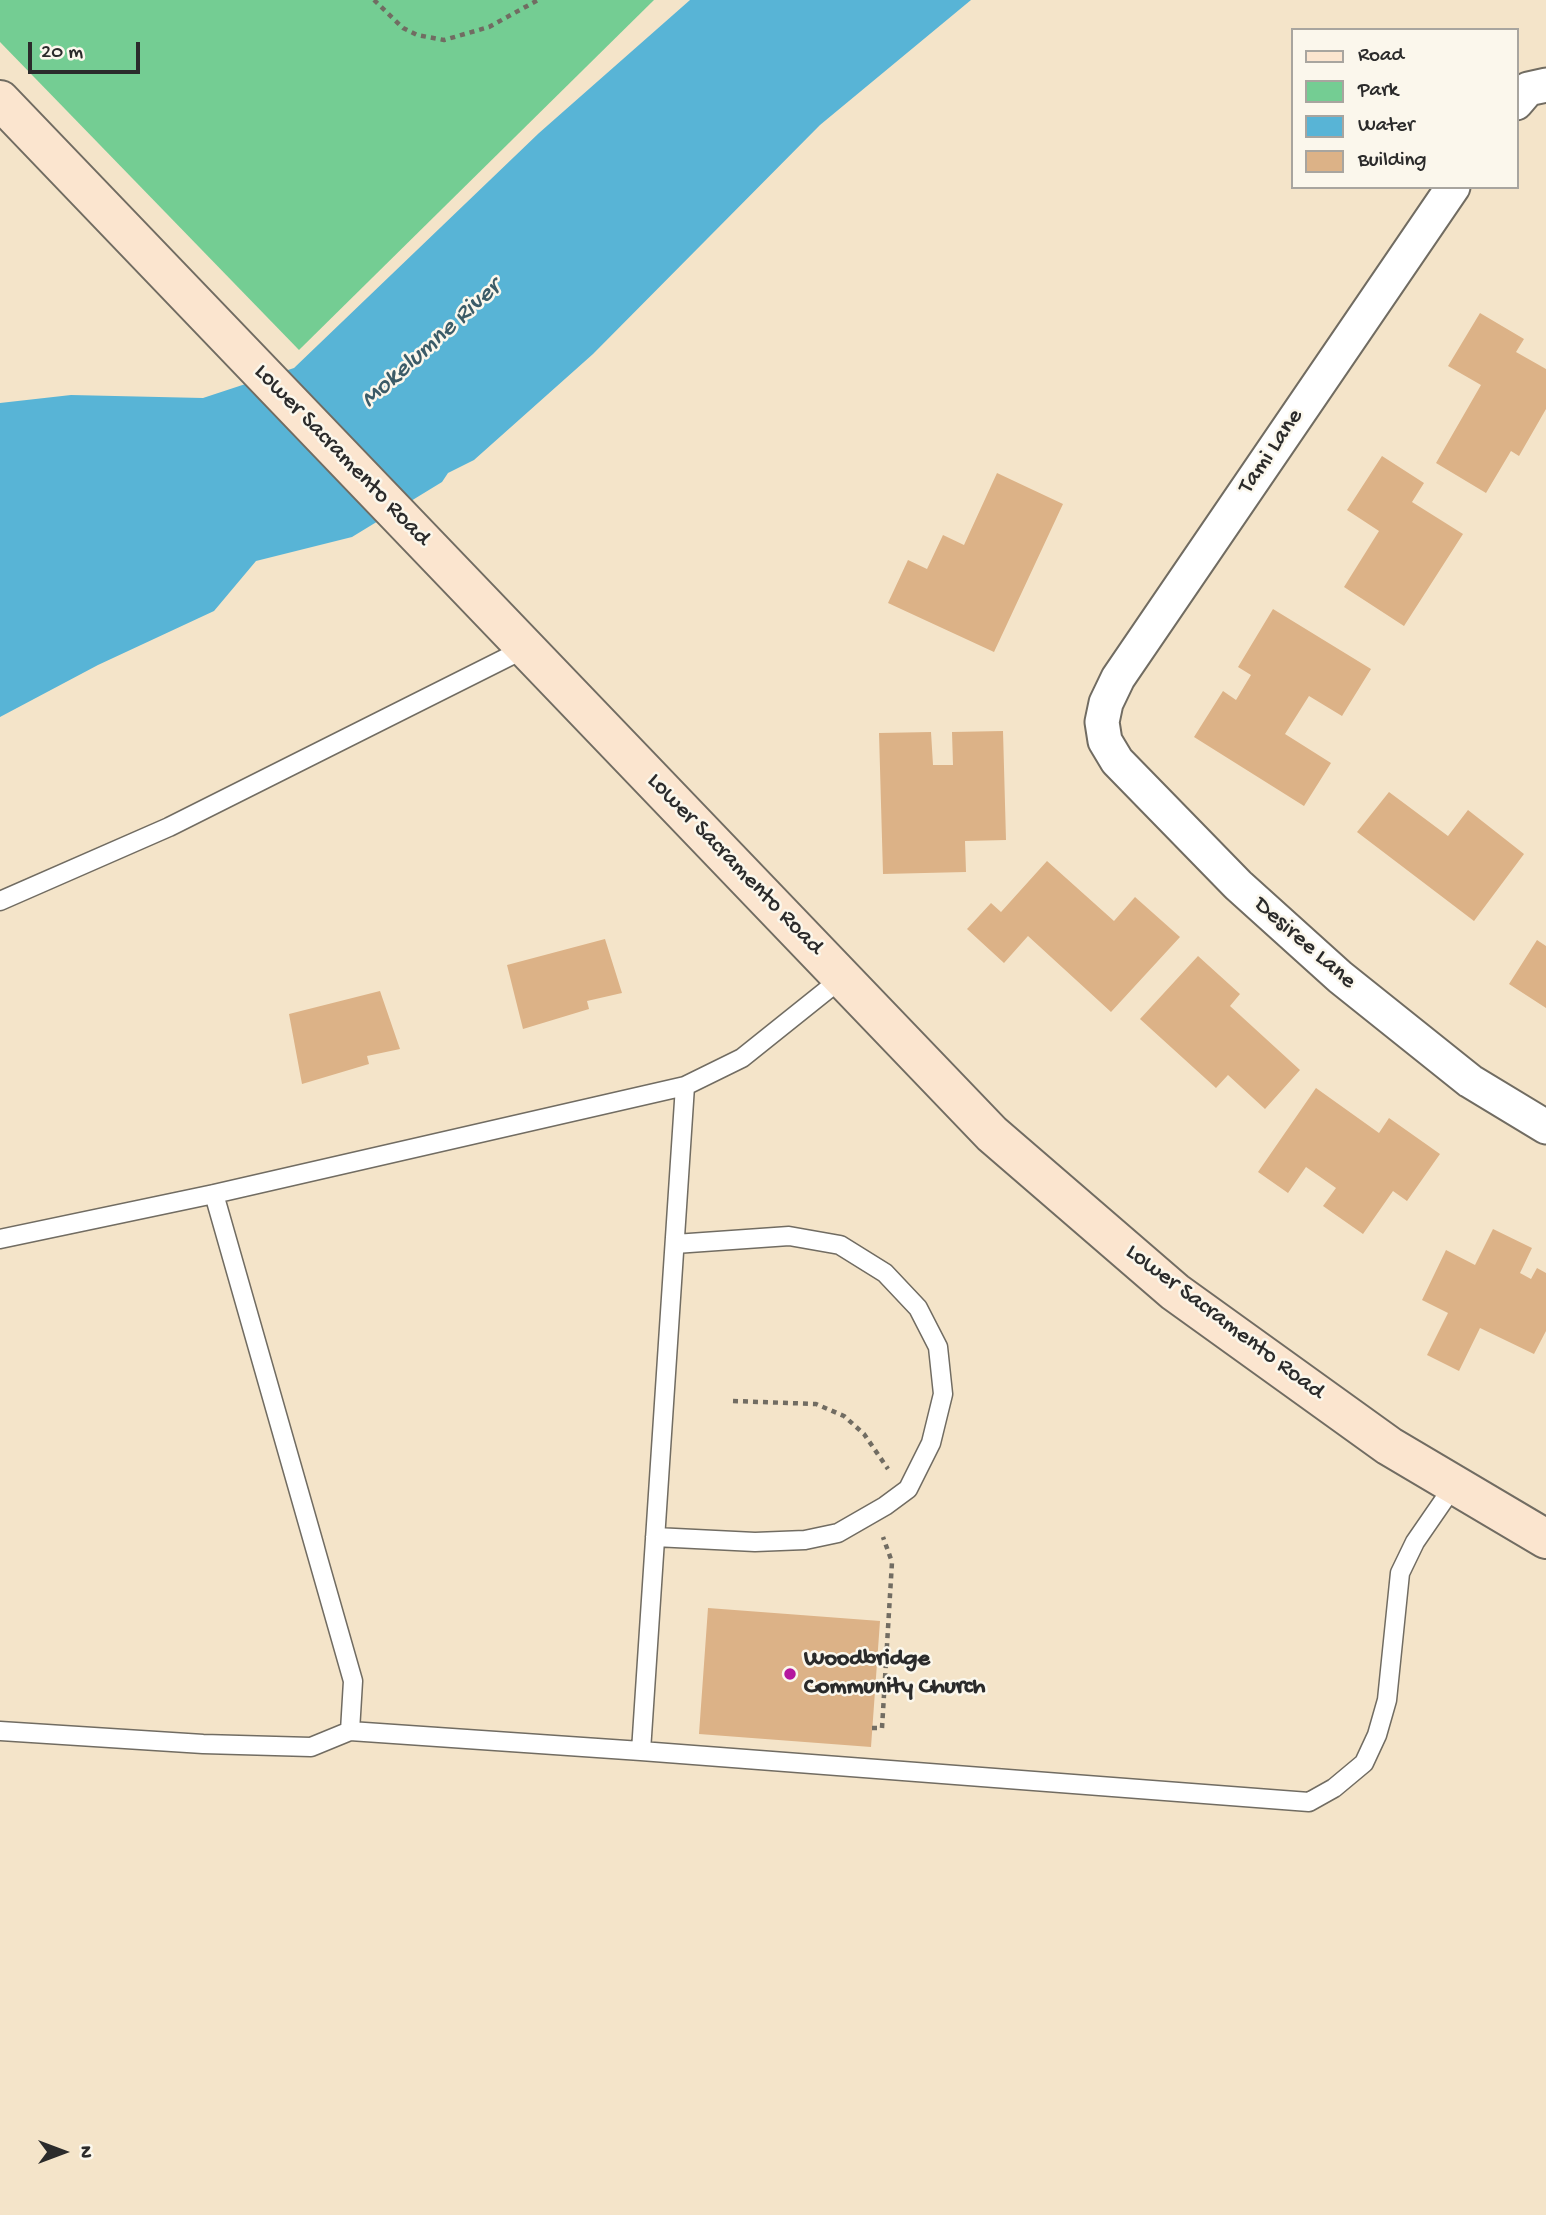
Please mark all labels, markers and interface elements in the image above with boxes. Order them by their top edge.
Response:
scale bar [32,28,144,72]
legend [1290,28,1518,189]
text: 20 m [41,41,83,66]
text: Road [1358,44,1404,69]
text: Park [1358,79,1398,104]
text: Water [1358,114,1414,139]
text: Building [1358,149,1427,174]
water label: Mokelumne River [355,274,509,416]
street label: Lower Sacramento Road [247,359,435,553]
street label: Tami Lane [1233,404,1311,500]
street label: Lower Sacramento Road [640,768,828,962]
street label: Desiree Lane [1247,891,1361,997]
street label: Lower Sacramento Road [1119,1239,1329,1407]
place label: Woodbridge Community Church [804,1646,985,1702]
marker: Woodbridge Community Church [782,1666,798,1682]
north arrow [28,2117,98,2187]
text: N [73,2146,96,2158]

